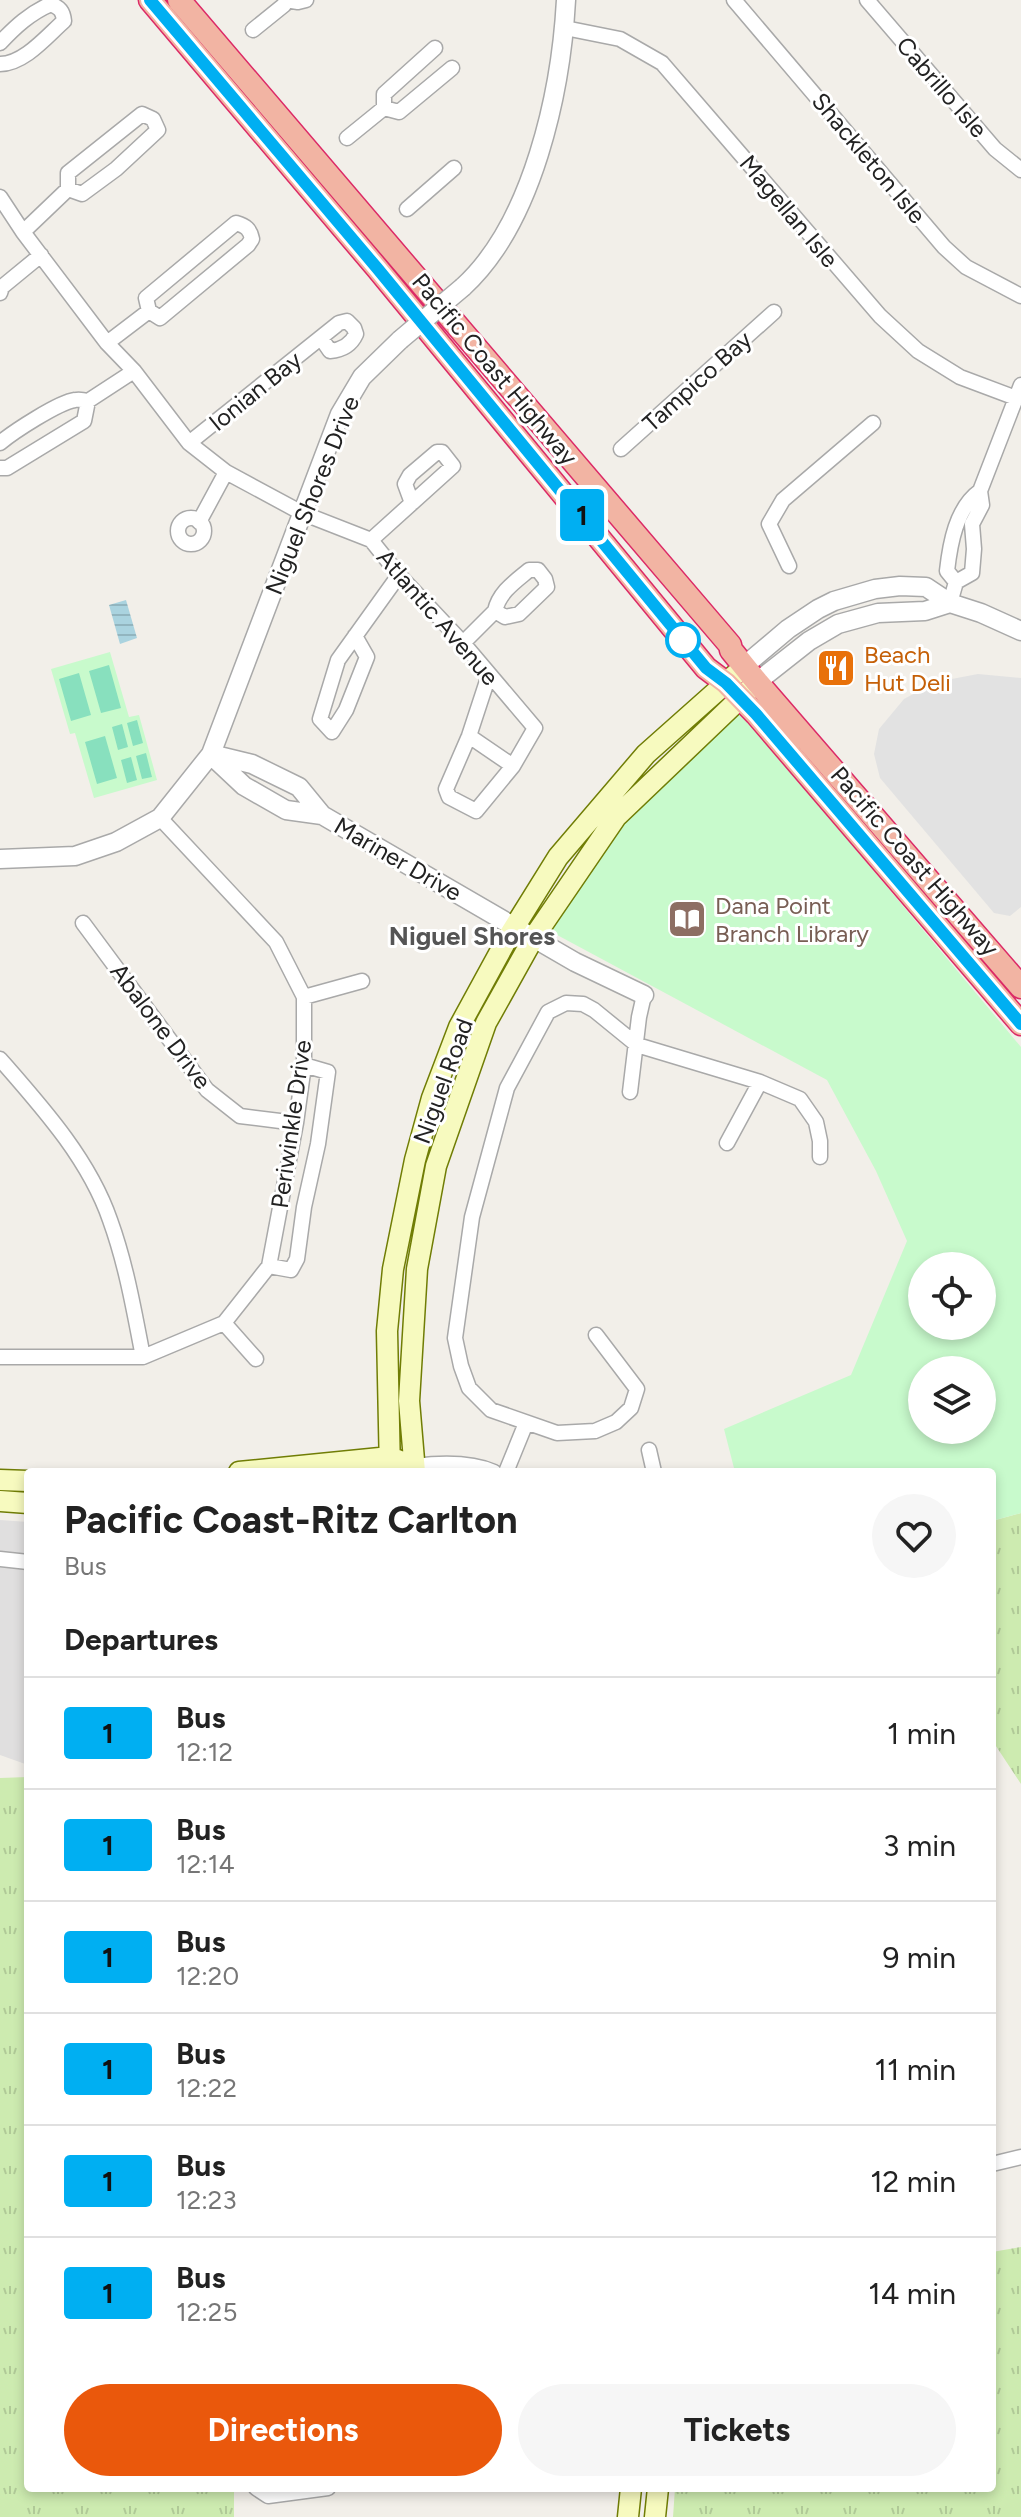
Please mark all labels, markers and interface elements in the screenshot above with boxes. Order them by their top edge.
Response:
street label: Cabrillo Isle [890,31,994,143]
street label: Shackleton Isle [806,87,932,229]
street label: Magellan Isle [734,149,844,273]
street label: Pacific Coast Highway [406,267,584,471]
street label: Tampico Bay [637,324,758,437]
street label: Ionian Bay [203,345,307,437]
street label: Niguel Shores Drive [259,391,365,599]
line badge: 1 [556,489,608,541]
text: 1 [576,498,588,532]
street label: Atlantic Avenue [371,543,505,691]
unlabelled marker [666,623,700,657]
place label: Beach Hut Deli [864,640,951,697]
restaurant icon: Beach Hut Deli [815,647,857,689]
street label: Pacific Coast Highway [825,760,1005,962]
street label: Mariner Drive [329,811,467,907]
place label: Dana Point Branch Library [715,891,869,948]
library icon: Dana Point Branch Library [666,898,708,940]
district label: Niguel Shores [389,920,555,952]
street label: Abalone Drive [104,958,218,1094]
street label: Niguel Road [407,1014,479,1148]
street label: Periwinkle Drive [265,1038,317,1210]
map controls [908,1252,996,1444]
button: locate [908,1252,996,1340]
button: layers [908,1356,996,1444]
button: heart [872,1494,956,1578]
text: Pacific Coast-Ritz Carlton [64,1497,518,1543]
text: Bus [64,1550,107,1582]
text: Departures [64,1621,218,1658]
text: Bus [176,1699,225,1736]
text: 1 min [887,1715,956,1752]
text: 1 [102,1716,114,1750]
text: 12:12 [176,1736,233,1768]
text: Bus [176,1811,225,1848]
text: 3 min [883,1827,956,1864]
text: 1 [102,1828,114,1862]
text: 12:14 [176,1848,235,1880]
text: Bus [176,1923,225,1960]
text: 9 min [882,1939,956,1976]
text: 1 [102,1940,114,1974]
text: 12:20 [176,1960,239,1992]
text: Bus [176,2035,225,2072]
text: 11 min [875,2051,956,2088]
text: 1 [102,2052,114,2086]
text: 12:22 [176,2072,237,2104]
text: Bus [176,2147,225,2184]
text: 12 min [870,2163,956,2200]
text: 1 [102,2164,114,2198]
text: 12:23 [176,2184,237,2216]
text: Bus [176,2259,225,2296]
text: 14 min [868,2275,956,2312]
text: 1 [102,2276,114,2310]
text: 12:25 [176,2296,237,2328]
button: Directions [64,2384,502,2476]
button: Tickets [518,2384,956,2476]

